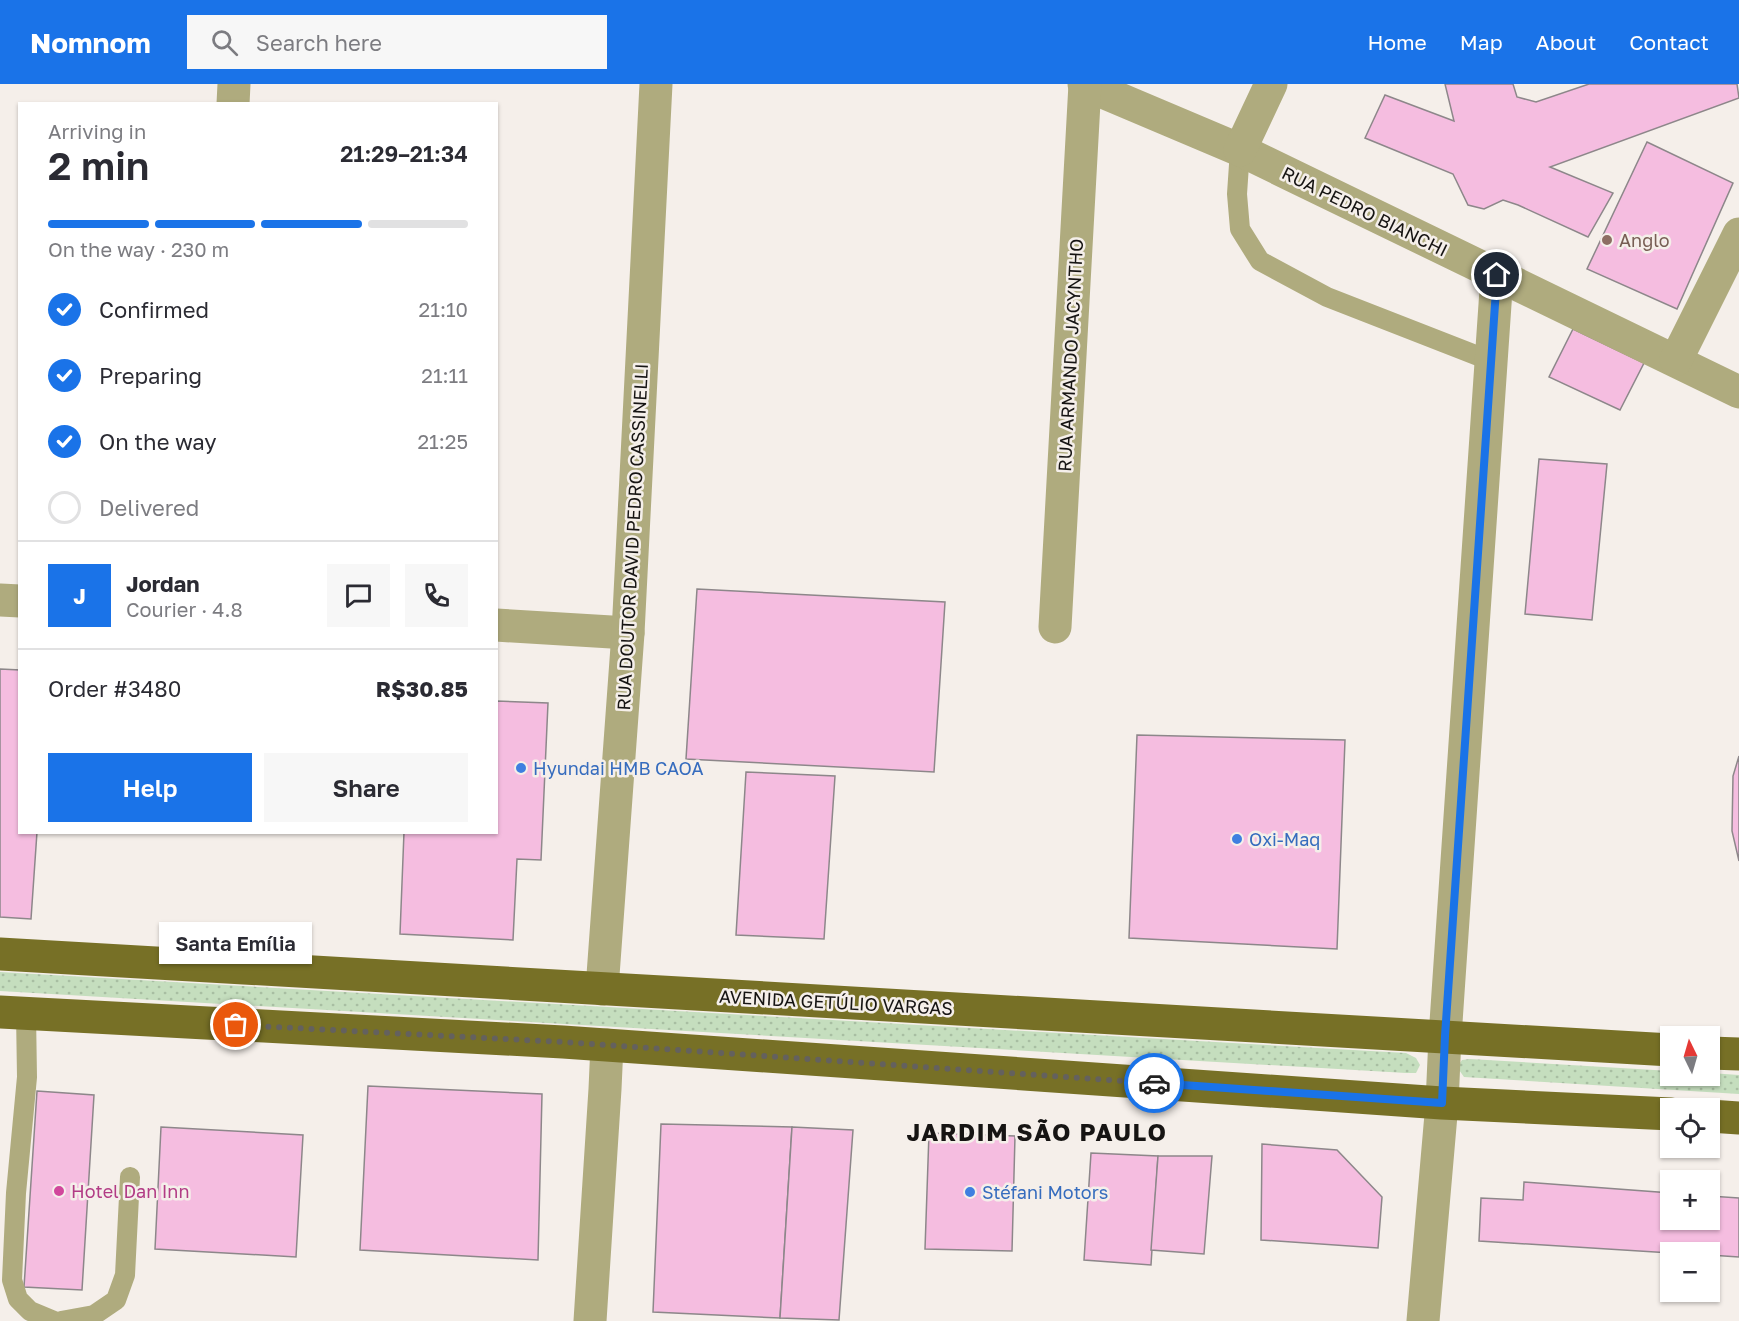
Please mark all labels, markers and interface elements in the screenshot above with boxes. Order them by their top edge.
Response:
search box [187,15,607,69]
text: Nomnom [30,26,151,59]
icon: search [208,26,241,59]
text: Search here [256,29,382,56]
text: Home [1367,29,1427,55]
text: Map [1460,29,1503,55]
text: About [1536,29,1596,55]
text: Contact [1629,29,1709,55]
text: Arriving in [48,119,146,143]
text: 21:29–21:34 [340,140,468,167]
text: 2 min [48,142,149,189]
street label: RUA PEDRO BIANCHI [1279,161,1451,261]
place label: Anglo [1619,229,1670,251]
marker: Anglo [1600,233,1614,247]
text: On the way · 230 m [48,237,229,261]
street label: RUA ARMANDO JACYNTHO [1053,238,1087,472]
pin [1471,249,1522,300]
icon: home [1480,258,1513,291]
icon: check [48,293,81,326]
text: Confirmed [99,296,209,323]
text: 21:10 [419,297,468,321]
icon: check [48,359,81,392]
text: Preparing [99,362,202,389]
text: 21:11 [421,363,468,387]
street label: RUA DOUTOR DAVID PEDRO CASSINELLI [612,363,652,711]
icon: check [48,425,81,458]
text: On the way [99,428,217,455]
text: 21:25 [418,429,468,453]
text: Delivered [99,494,199,521]
button: chat [327,564,390,627]
button: phone [405,564,468,627]
text: Jordan [126,570,200,597]
text: J [73,582,86,609]
text: Courier · 4.8 [126,597,243,621]
text: Order #3480 [48,675,181,702]
text: R$30.85 [376,675,468,702]
button: Help [48,753,252,822]
button: Share [264,753,468,822]
place label: Hyundai HMB CAOA [533,757,704,779]
marker: Hyundai HMB CAOA [514,761,528,775]
place label: Oxi-Maq [1249,828,1320,850]
marker: Oxi-Maq [1230,832,1244,846]
callout: Santa Emília [160,923,312,965]
text: Santa Emília [175,931,296,955]
street label: AVENIDA GETÚLIO VARGAS [719,985,953,1019]
pin [210,999,261,1050]
icon: bag [219,1008,252,1041]
north arrow [1660,1026,1720,1086]
map controls [1660,1026,1720,1302]
courier [1124,1053,1184,1113]
icon: car [1138,1067,1171,1100]
button: locate [1660,1098,1720,1158]
district label: JARDIM SÃO PAULO [907,1117,1167,1146]
button: + [1660,1170,1720,1230]
place label: Hotel Dan Inn [71,1180,190,1202]
place label: Stéfani Motors [982,1181,1108,1203]
marker: Hotel Dan Inn [52,1184,66,1198]
marker: Stéfani Motors [963,1185,977,1199]
button: − [1660,1242,1720,1302]

